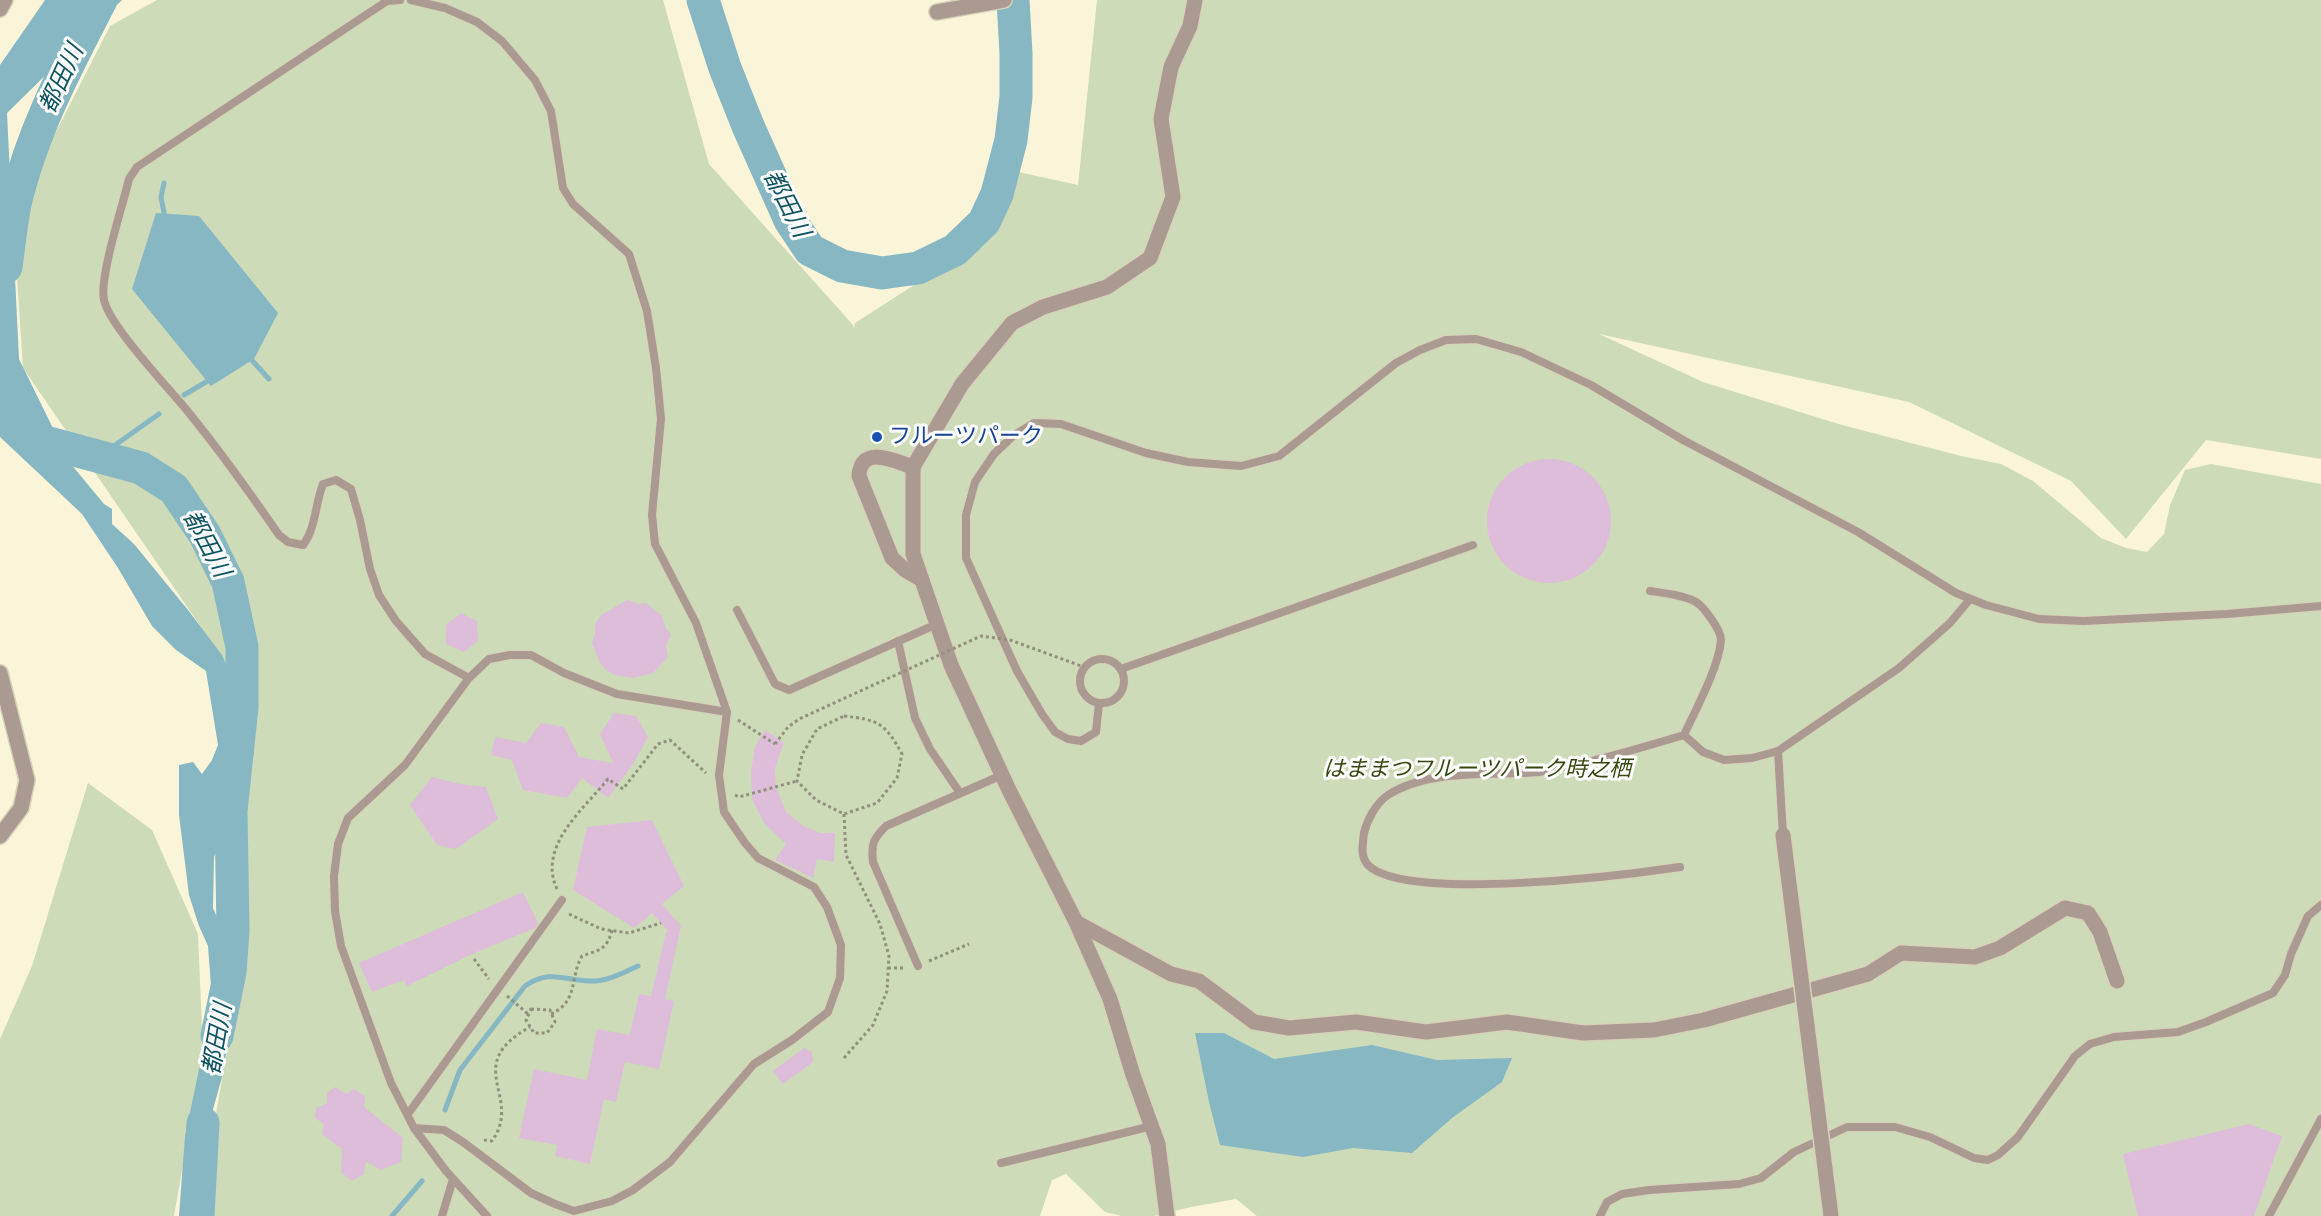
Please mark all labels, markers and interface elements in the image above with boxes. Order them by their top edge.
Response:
water label: 都田川 [34,40,90,118]
water label: 都田川 [757,165,815,243]
place label: フルーツパーク [889,424,1043,450]
marker: フルーツパーク [870,430,884,444]
water label: 都田川 [176,505,236,583]
park label: はままつフルーツパーク時之栖 [1323,757,1631,783]
water label: 都田川 [198,1001,238,1077]

